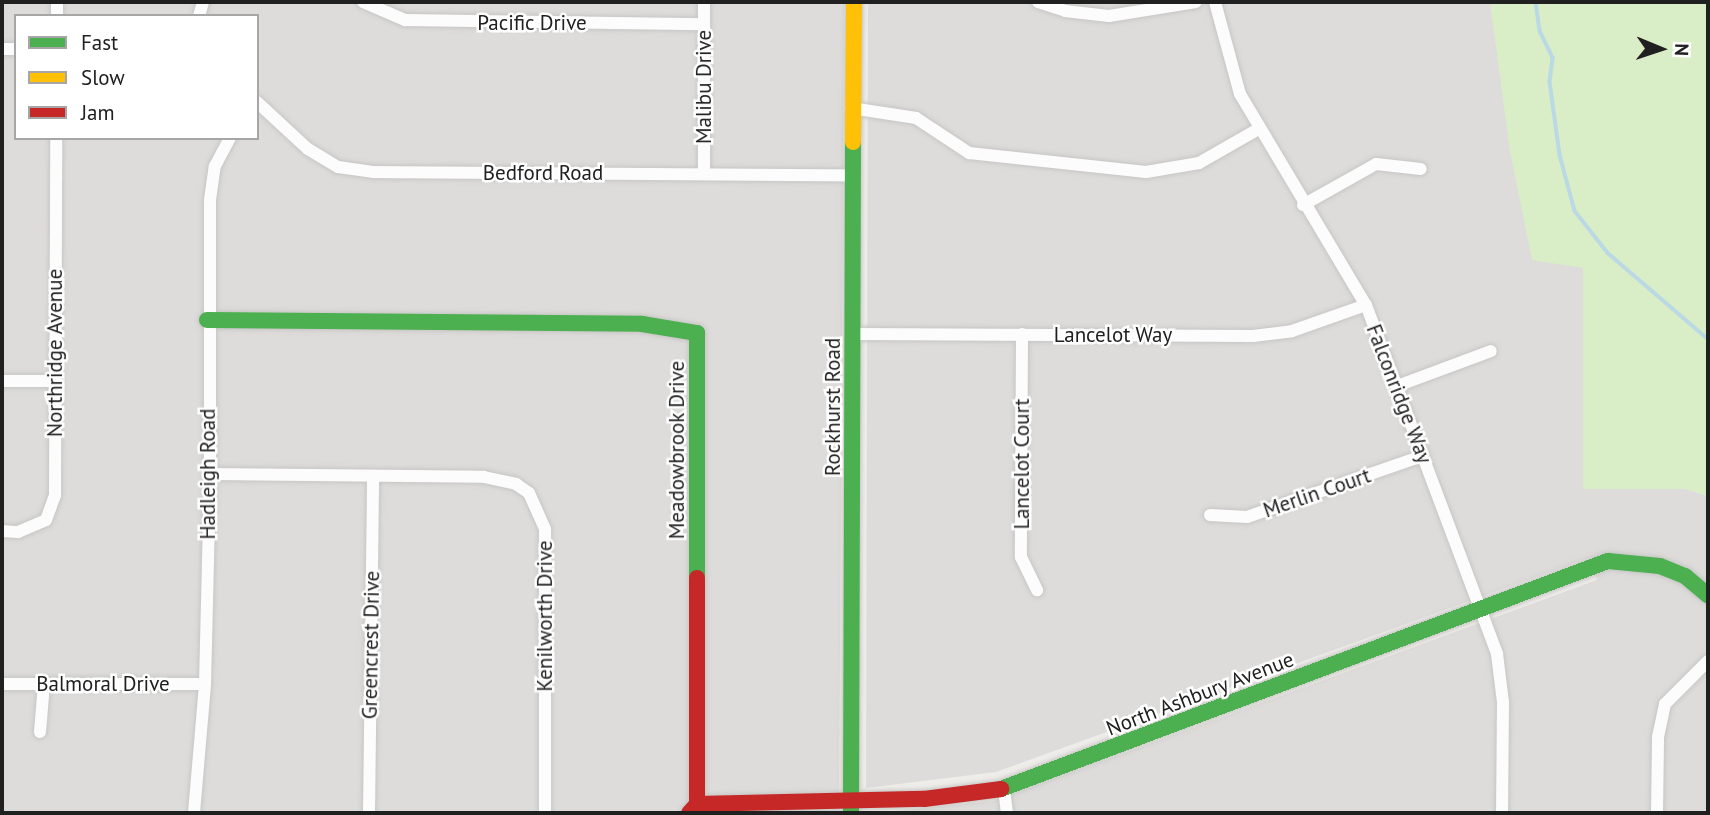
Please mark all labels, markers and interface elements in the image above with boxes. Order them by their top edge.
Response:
street label: Pacific Drive [477,10,587,36]
legend [14,14,259,140]
north arrow [1626,14,1696,84]
text: Fast [81,29,118,56]
street label: Malibu Drive [691,30,717,144]
text: N [1670,43,1694,56]
text: Slow [81,64,125,91]
text: Jam [81,99,115,126]
street label: Bedford Road [483,160,603,186]
street label: Northridge Avenue [42,269,68,437]
street label: Falconridge Way [1361,321,1437,467]
street label: Lancelot Way [1054,322,1172,348]
street label: Rockhurst Road [820,338,846,476]
street label: Meadowbrook Drive [664,360,690,540]
street label: Lancelot Court [1009,399,1035,529]
street label: Hadleigh Road [195,408,221,540]
street label: Merlin Court [1260,463,1374,523]
street label: Kenilworth Drive [532,540,558,692]
street label: Greencrest Drive [357,571,385,719]
street label: North Ashbury Avenue [1102,646,1298,742]
street label: Balmoral Drive [36,671,170,697]

